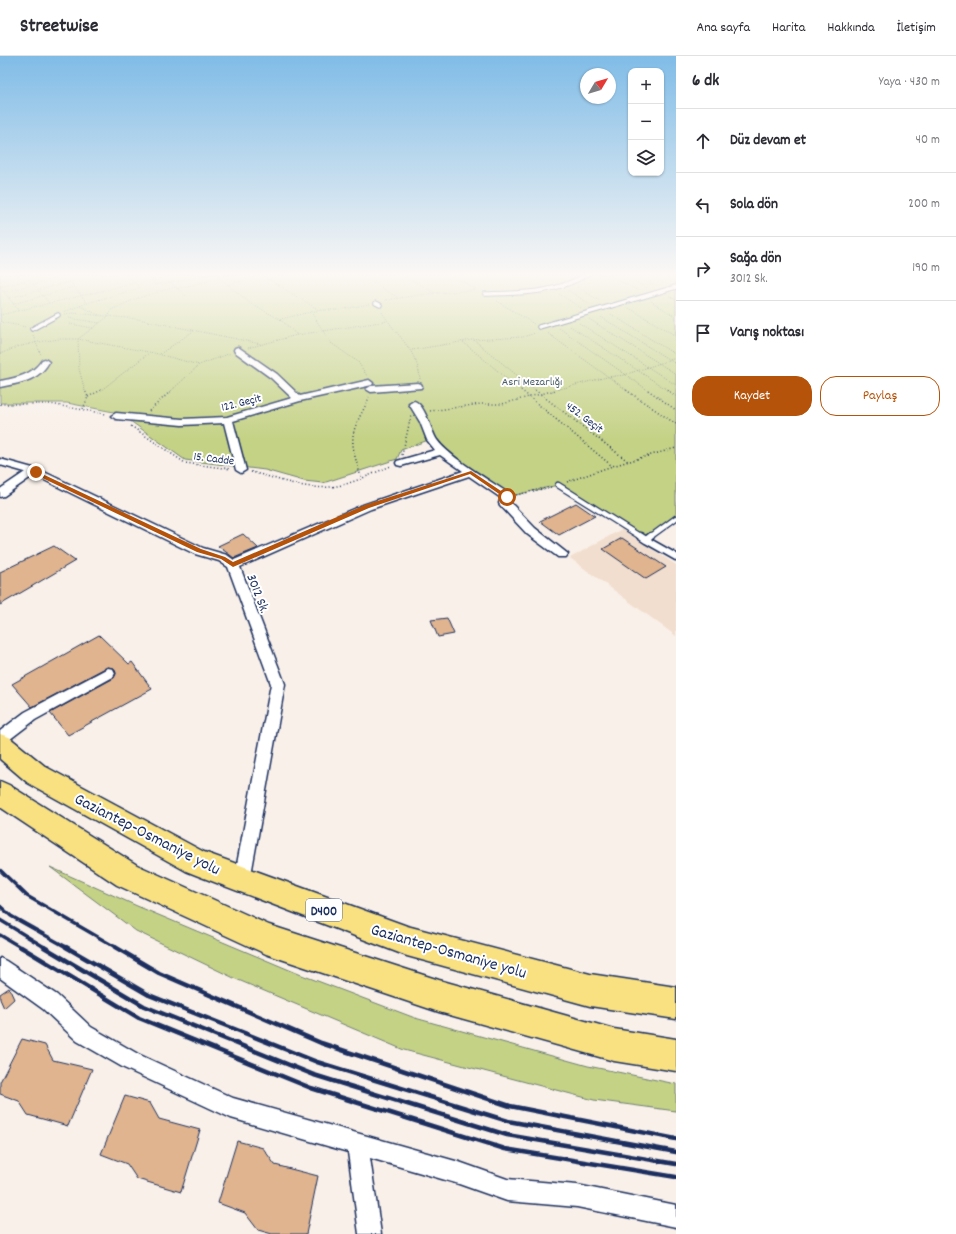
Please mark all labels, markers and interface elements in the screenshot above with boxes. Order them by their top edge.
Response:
text: Streetwise [20,14,98,41]
text: Ana sayfa [696,18,750,38]
text: Harita [772,18,805,38]
text: Hakkında [827,18,875,38]
text: İletişim [897,18,936,38]
north arrow [580,68,616,104]
map controls [628,68,664,176]
button: + [628,68,664,104]
text: 6 dk [692,70,719,94]
text: Yaya · 430 m [879,73,940,92]
button: − [628,104,664,140]
icon: ahead [692,130,714,152]
text: Düz devam et [730,130,806,152]
text: 40 m [916,131,940,150]
button: layers [628,140,664,176]
icon: left [692,194,714,216]
text: Sola dön [730,194,778,216]
text: 200 m [908,195,940,214]
text: Sağa dön [730,248,781,270]
icon: right [692,258,714,280]
text: 190 m [912,259,940,278]
text: 3012 Sk. [730,270,768,289]
icon: arrive [692,322,714,344]
text: Varış noktası [730,322,804,344]
park label: Asri Mezarlığı [502,374,562,391]
button: Kaydet [692,376,812,416]
button: Paylaş [820,376,940,416]
street label: 122. Geçit [220,390,264,417]
street label: 452. Geçit [562,398,607,438]
street label: 15. Cadde [192,449,235,470]
route end [27,463,45,481]
route start [498,488,516,506]
street label: 3012 Sk. [241,571,274,616]
street label: Gaziantep-Osmaniye yolu [69,788,224,883]
road number: D400 [306,899,342,921]
street label: Gaziantep-Osmaniye yolu [367,919,529,987]

